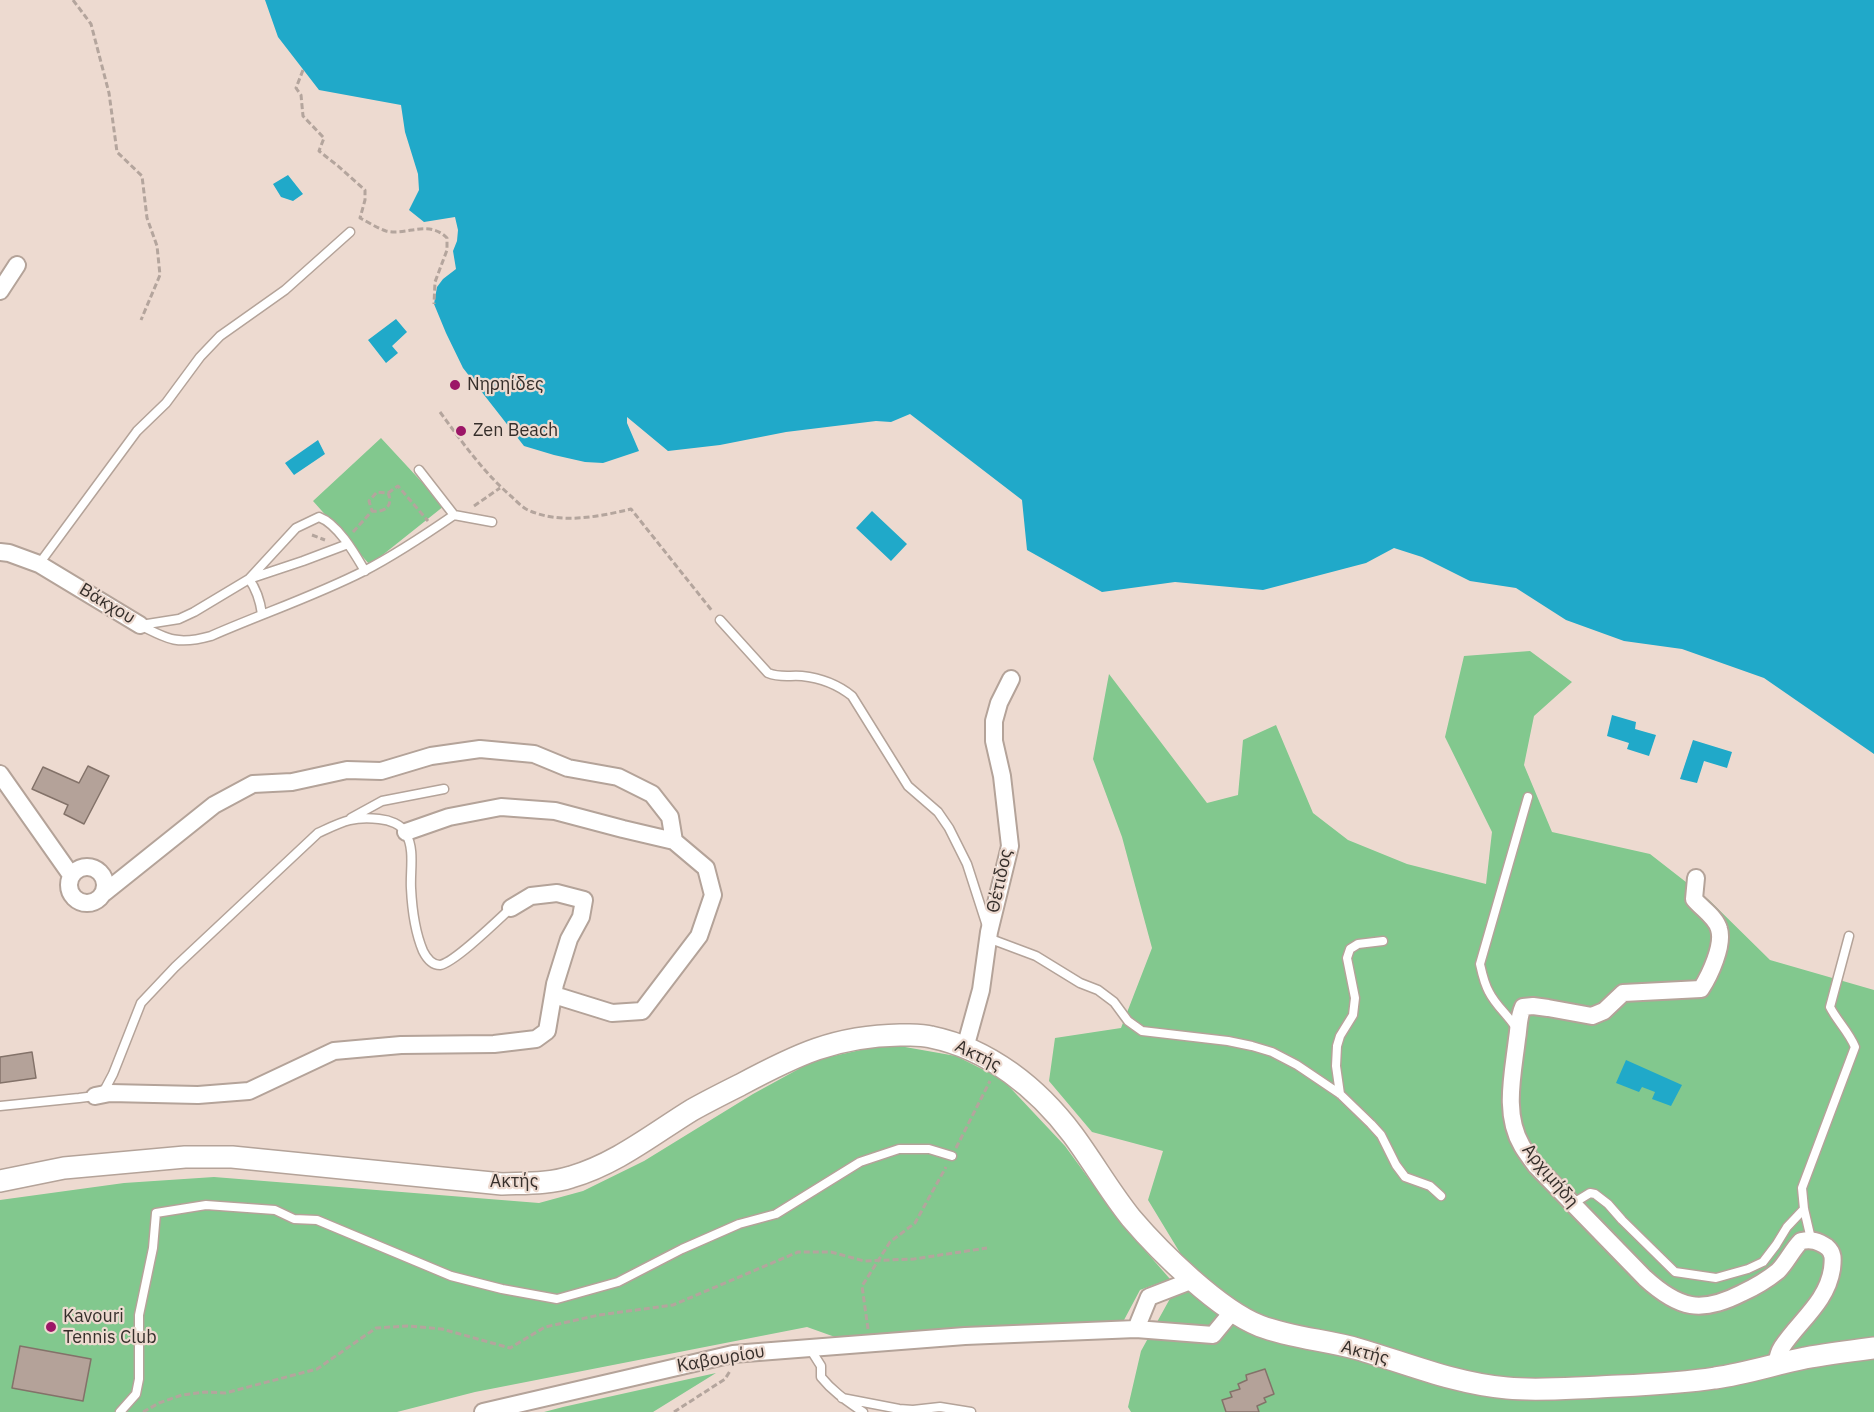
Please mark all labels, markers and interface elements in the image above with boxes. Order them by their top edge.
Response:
place label: Νηρηίδες [467,374,544,396]
marker: Νηρηίδες [448,378,462,392]
place label: Zen Beach [473,420,558,442]
marker: Zen Beach [454,424,468,438]
street label: Βάκχου [75,579,139,629]
street label: Θέτιδος [983,847,1017,915]
street label: Ακτής [951,1036,1005,1076]
street label: Αρχιμήδη [1517,1140,1583,1212]
street label: Ακτής [490,1171,538,1193]
place label: Kavouri Tennis Club [63,1306,157,1348]
marker: Kavouri Tennis Club [44,1320,58,1334]
street label: Ακτής [1339,1336,1391,1370]
street label: Καβουρίου [675,1341,767,1377]

